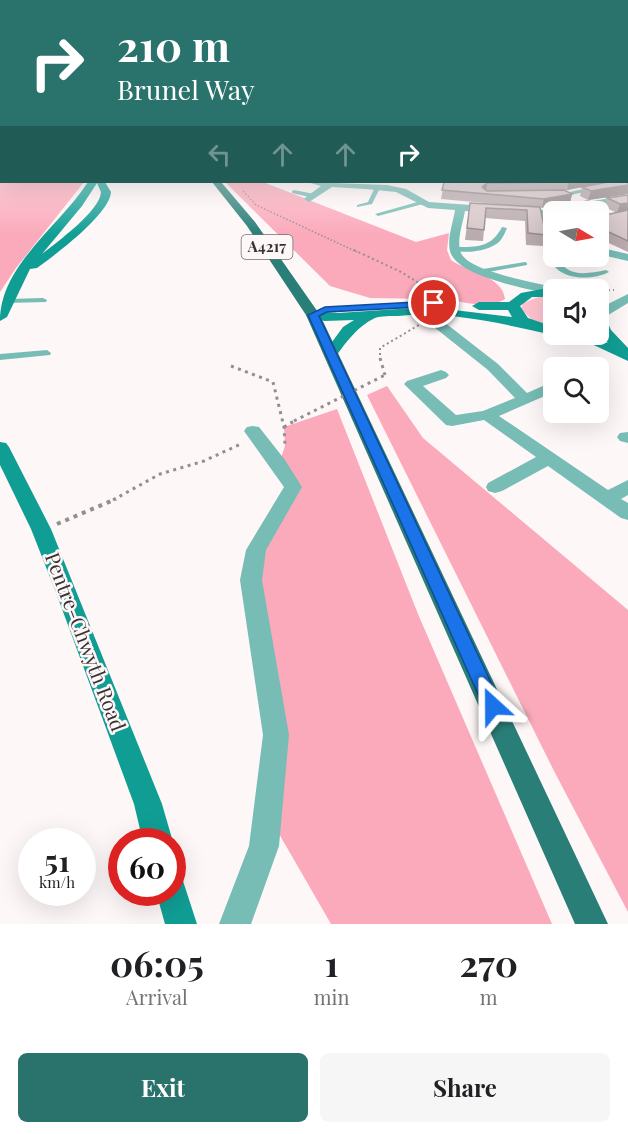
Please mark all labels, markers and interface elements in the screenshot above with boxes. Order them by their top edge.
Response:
text: 210 m [117,17,230,73]
icon: right [18,24,96,102]
text: Brunel Way [117,71,255,107]
icon: left [203,138,236,171]
icon: ahead [266,138,299,171]
icon: ahead [329,138,362,171]
icon: right [392,138,425,171]
north arrow [543,201,609,267]
map controls [543,201,609,423]
road number: A4217 [242,235,292,259]
pin [408,277,459,328]
button: sound [543,279,609,345]
icon: arrive [417,286,450,319]
button: search [543,357,609,423]
street label: Pentre-Chwyth Road [40,548,133,735]
position arrow [461,674,525,738]
speed limit sign: 60 [108,828,186,906]
text: 51 [44,840,70,880]
text: km/h [39,872,75,892]
text: 06:05 [110,938,204,986]
text: 1 [325,938,338,986]
text: 270 [459,938,518,986]
text: Arrival [126,983,188,1010]
text: min [314,983,349,1010]
text: m [480,983,498,1010]
button: Exit [18,1053,308,1122]
button: Share [320,1053,610,1122]

